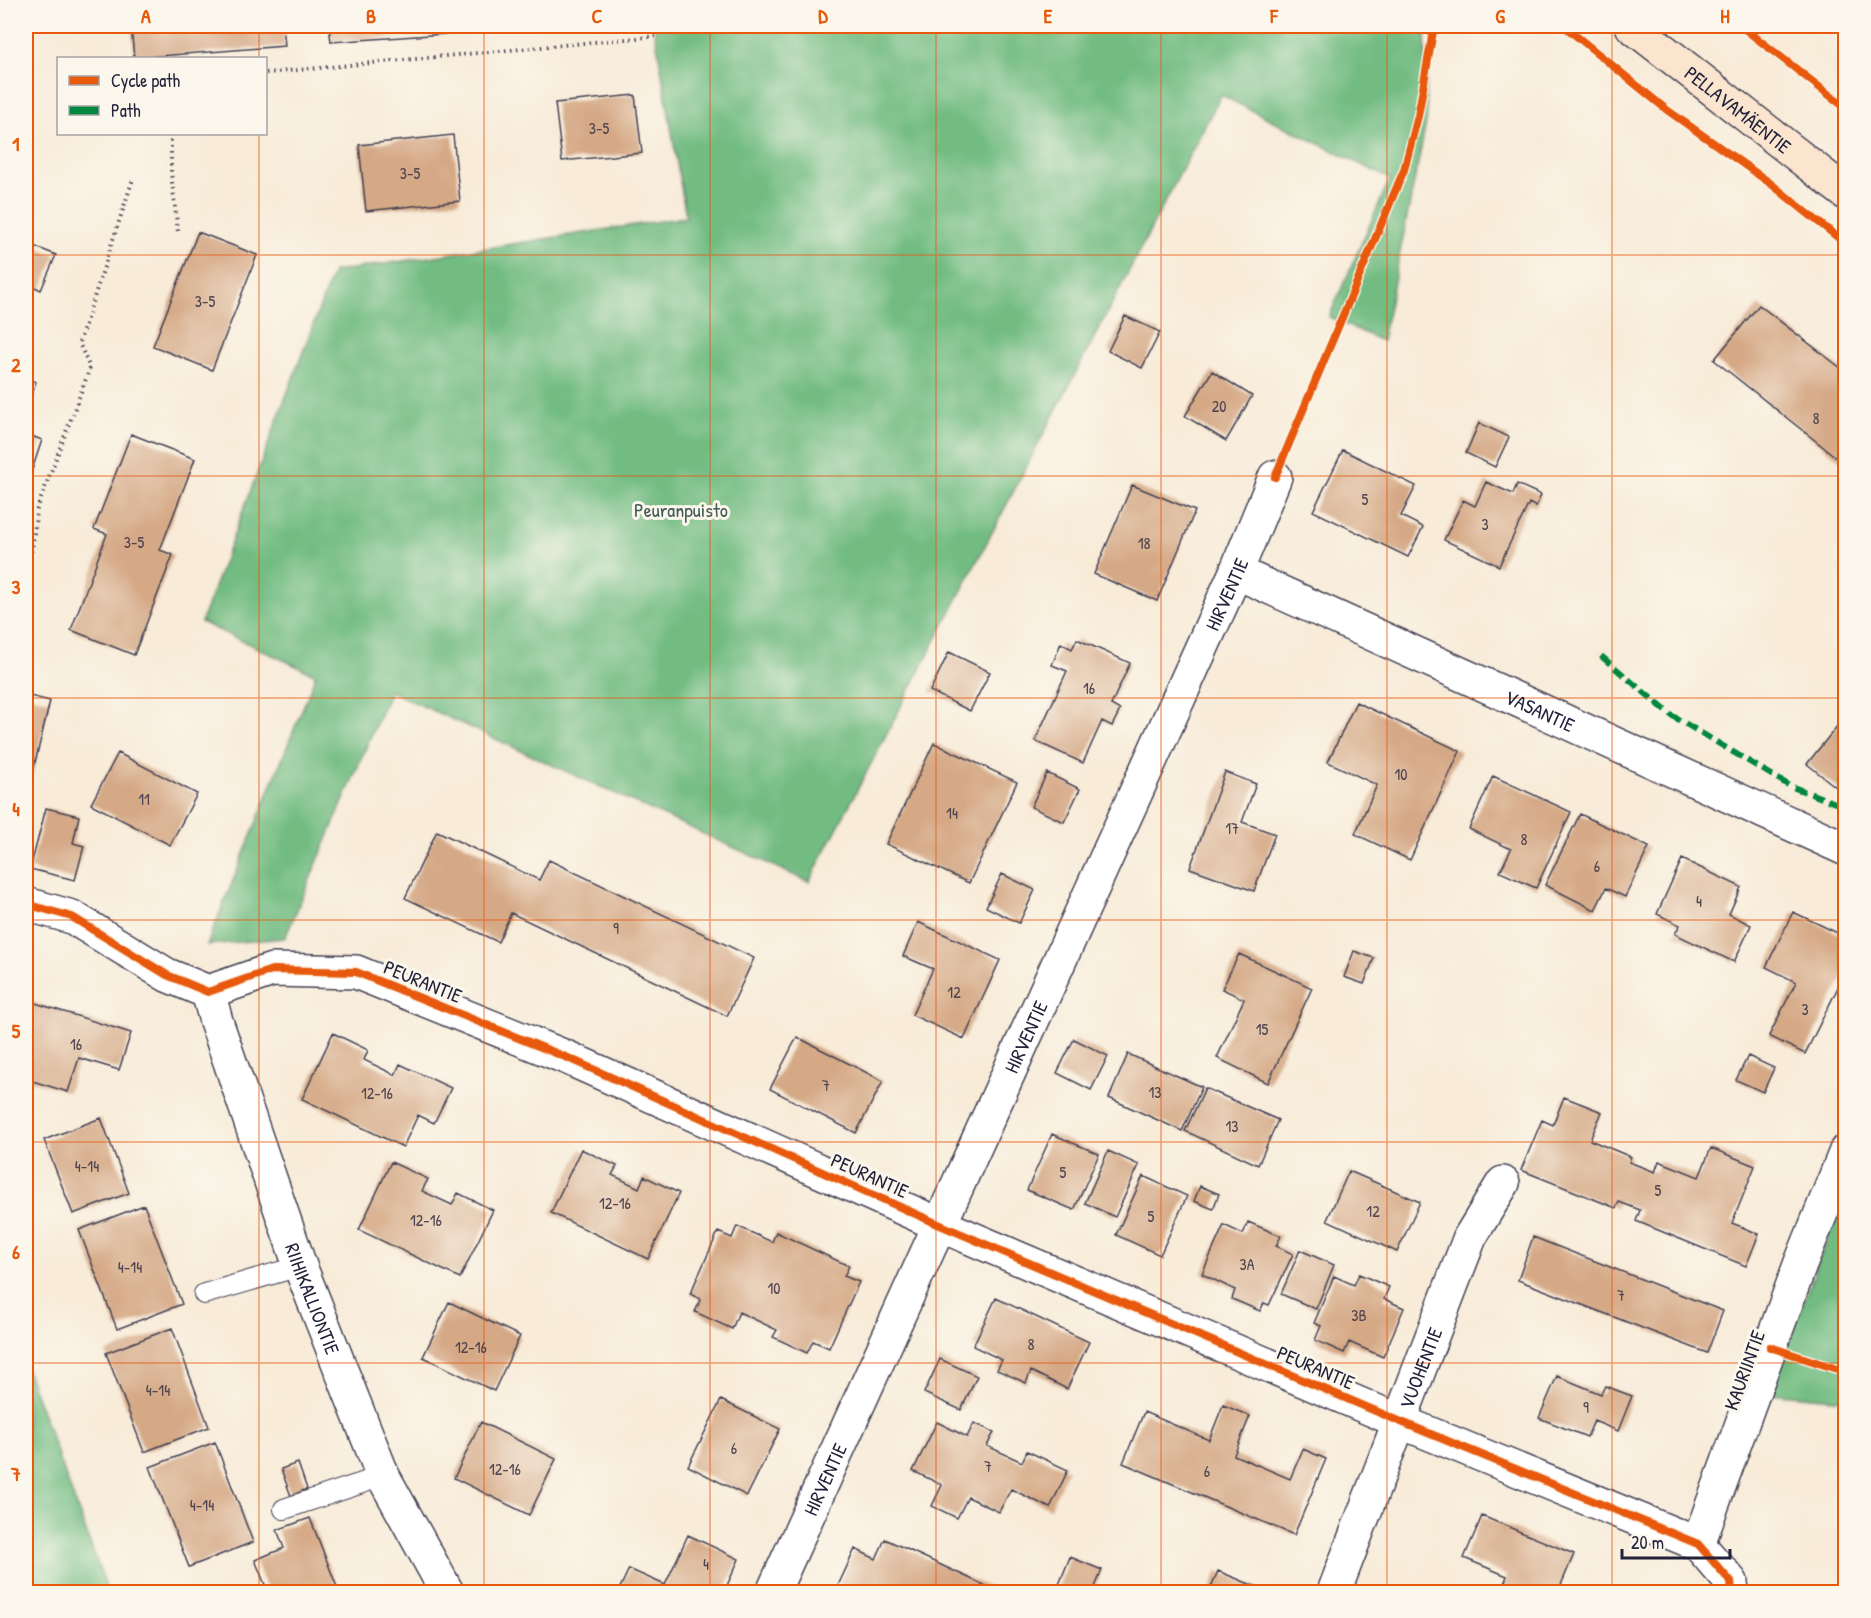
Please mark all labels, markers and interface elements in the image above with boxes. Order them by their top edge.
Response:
text: A [141,2,151,29]
text: B [366,2,376,29]
text: C [592,2,603,29]
text: D [818,2,828,29]
text: E [1044,2,1053,29]
text: F [1269,2,1279,29]
text: G [1495,2,1505,29]
text: H [1720,2,1730,29]
legend [57,57,267,135]
street label: PELLAVAMÄENTIE [1680,59,1797,159]
text: Cycle path [111,68,181,93]
text: Path [111,98,141,123]
house number: 3-5 [589,117,609,139]
text: 1 [12,130,20,157]
house number: 3-5 [400,162,420,184]
house number: 3-5 [195,290,215,312]
text: 2 [11,351,21,378]
house number: 20 [1212,395,1226,417]
house number: 8 [1813,407,1820,429]
house number: 5 [1362,488,1369,510]
park label: Peuranpuisto [634,496,728,523]
house number: 3 [1481,513,1489,535]
house number: 3-5 [124,531,144,553]
house number: 18 [1138,532,1150,554]
street label: HIRVENTIE [1198,554,1254,635]
text: 3 [12,573,21,600]
house number: 16 [1083,677,1095,699]
street label: VASANTIE [1501,683,1579,738]
house number: 10 [1395,763,1407,785]
house number: 11 [138,788,150,810]
text: 4 [12,795,20,822]
house number: 14 [946,802,958,824]
house number: 17 [1225,817,1239,839]
house number: 8 [1521,828,1528,850]
house number: 6 [1594,855,1600,877]
house number: 4 [1696,890,1702,912]
house number: 9 [613,917,619,939]
street label: PEURANTIE [380,953,466,1009]
house number: 12 [947,981,961,1003]
street label: HIRVENTIE [997,996,1053,1077]
house number: 3 [1801,998,1809,1020]
text: 5 [12,1017,21,1044]
house number: 15 [1256,1018,1269,1040]
house number: 16 [70,1033,82,1055]
house number: 7 [822,1074,830,1096]
house number: 13 [1149,1081,1161,1103]
house number: 12-16 [361,1082,393,1104]
house number: 13 [1226,1115,1238,1137]
street label: PEURANTIE [827,1146,913,1204]
house number: 4-14 [75,1155,99,1177]
house number: 5 [1060,1161,1067,1183]
house number: 5 [1655,1179,1662,1201]
house number: 12-16 [599,1192,631,1214]
house number: 12 [1366,1200,1380,1222]
house number: 5 [1148,1205,1155,1227]
house number: 12-16 [410,1209,442,1231]
text: 6 [12,1238,20,1265]
street label: RIIHIKALLIONTIE [280,1239,347,1358]
house number: 3A [1240,1253,1255,1275]
house number: 4-14 [118,1256,142,1278]
house number: 10 [768,1277,780,1299]
house number: 7 [1617,1284,1625,1306]
house number: 3B [1351,1304,1367,1326]
street label: VUOHENTIE [1392,1323,1448,1412]
street label: KAURIINTIE [1717,1326,1771,1414]
house number: 8 [1028,1333,1035,1355]
house number: 12-16 [455,1336,487,1358]
street label: PEURANTIE [1273,1339,1359,1395]
house number: 4-14 [146,1379,170,1401]
house number: 9 [1583,1396,1589,1418]
house number: 6 [731,1437,737,1459]
street label: HIRVENTIE [796,1438,852,1520]
house number: 7 [984,1455,992,1477]
house number: 12-16 [489,1458,521,1480]
text: 7 [10,1460,21,1487]
house number: 6 [1204,1460,1210,1482]
house number: 4-14 [190,1494,214,1516]
scale bar [1622,1522,1730,1560]
text: 20 m [1631,1530,1664,1555]
house number: 4 [703,1553,709,1575]

